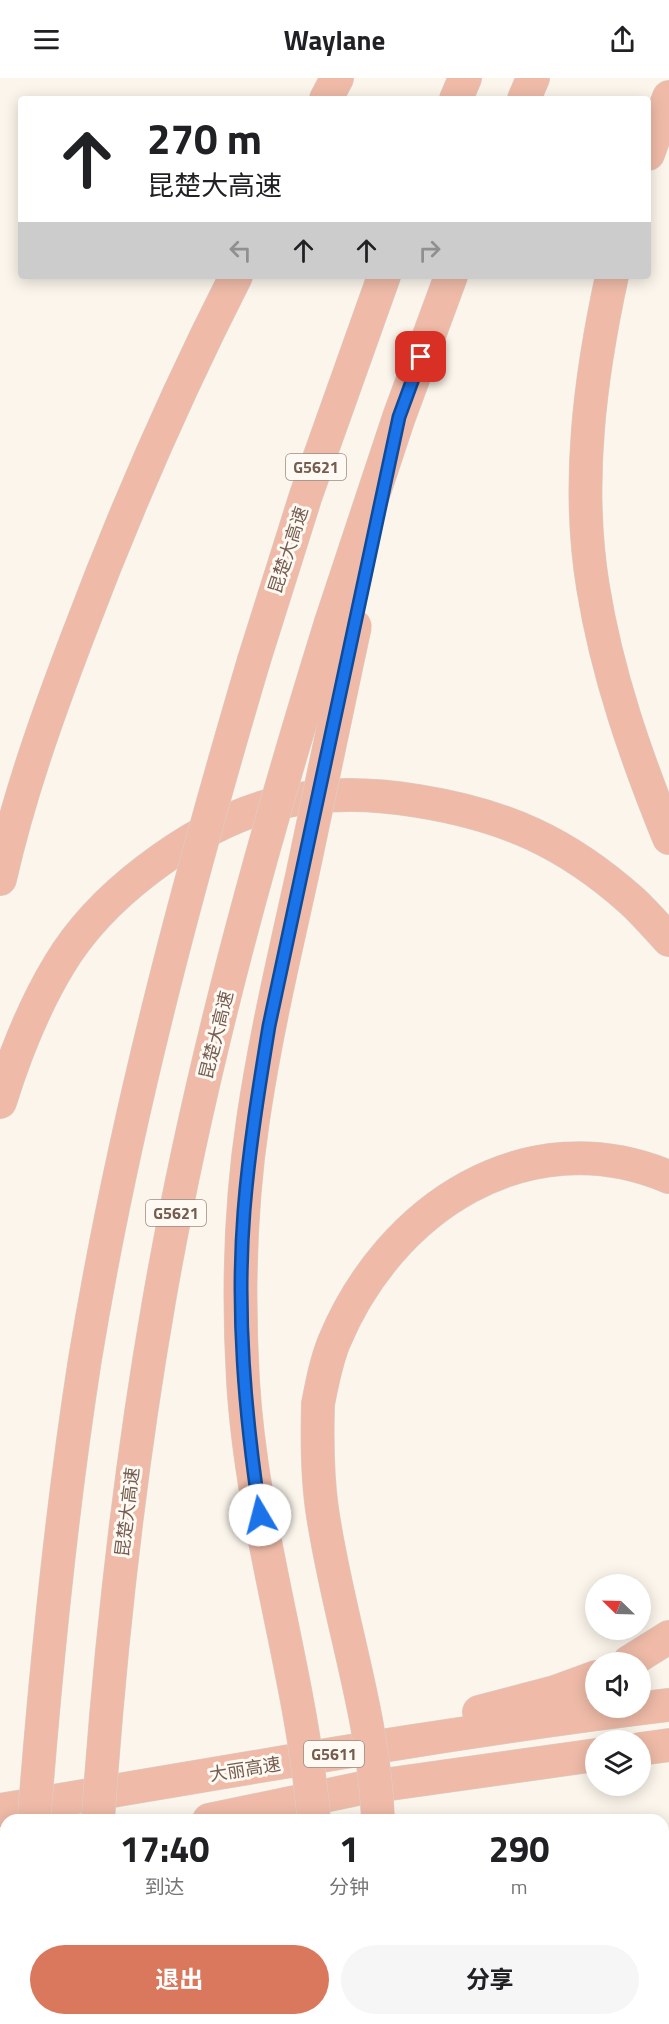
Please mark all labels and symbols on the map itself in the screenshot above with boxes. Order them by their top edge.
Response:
pin [395,331,446,382]
road number: G5621 [286,454,346,480]
street label: 昆楚大高速 [261,503,315,597]
street label: 昆楚大高速 [192,988,240,1082]
road number: G5621 [146,1200,206,1226]
street label: 昆楚大高速 [108,1466,146,1558]
position arrow [228,1483,292,1547]
north arrow [585,1574,651,1640]
road number: G5611 [304,1741,364,1767]
street label: 大丽高速 [207,1750,283,1788]

